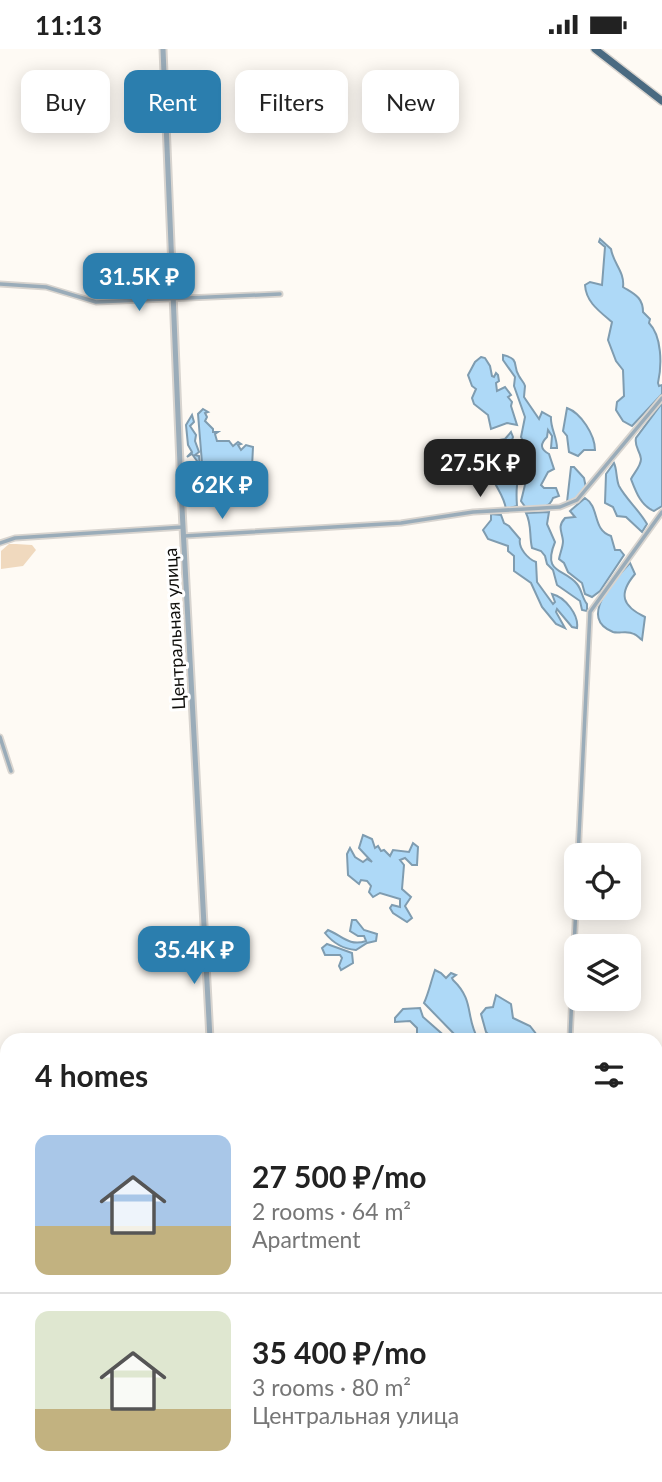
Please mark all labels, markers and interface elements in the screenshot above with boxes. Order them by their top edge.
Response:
text: 11:13 [35,9,102,41]
chip: Buy [21,70,110,133]
chip: Rent [124,70,221,133]
chip: Filters [235,70,348,133]
chip: New [362,70,459,133]
pin: 31.5K ₽ [74,253,204,313]
text: 31.5K ₽ [99,262,179,290]
pin: 27.5K ₽ [415,440,545,499]
text: 27.5K ₽ [440,448,520,476]
pin: 62K ₽ [173,461,271,521]
text: 62K ₽ [191,470,253,498]
street label: Центральная улица [159,547,189,711]
map controls [564,843,641,1011]
button: locate [564,843,641,920]
pin: 35.4K ₽ [129,927,259,986]
button: layers [564,934,641,1011]
text: 35.4K ₽ [154,935,234,963]
icon: filters [590,1056,628,1094]
text: 4 homes [35,1057,148,1093]
text: 27 500 ₽/mo [252,1158,427,1194]
icon: home [91,1163,175,1247]
text: 2 rooms · 64 m² [252,1197,411,1225]
text: Apartment [252,1225,360,1253]
text: 35 400 ₽/mo [252,1334,427,1370]
icon: home [91,1339,175,1423]
text: 3 rooms · 80 m² [252,1373,411,1401]
text: Центральная улица [252,1401,459,1429]

